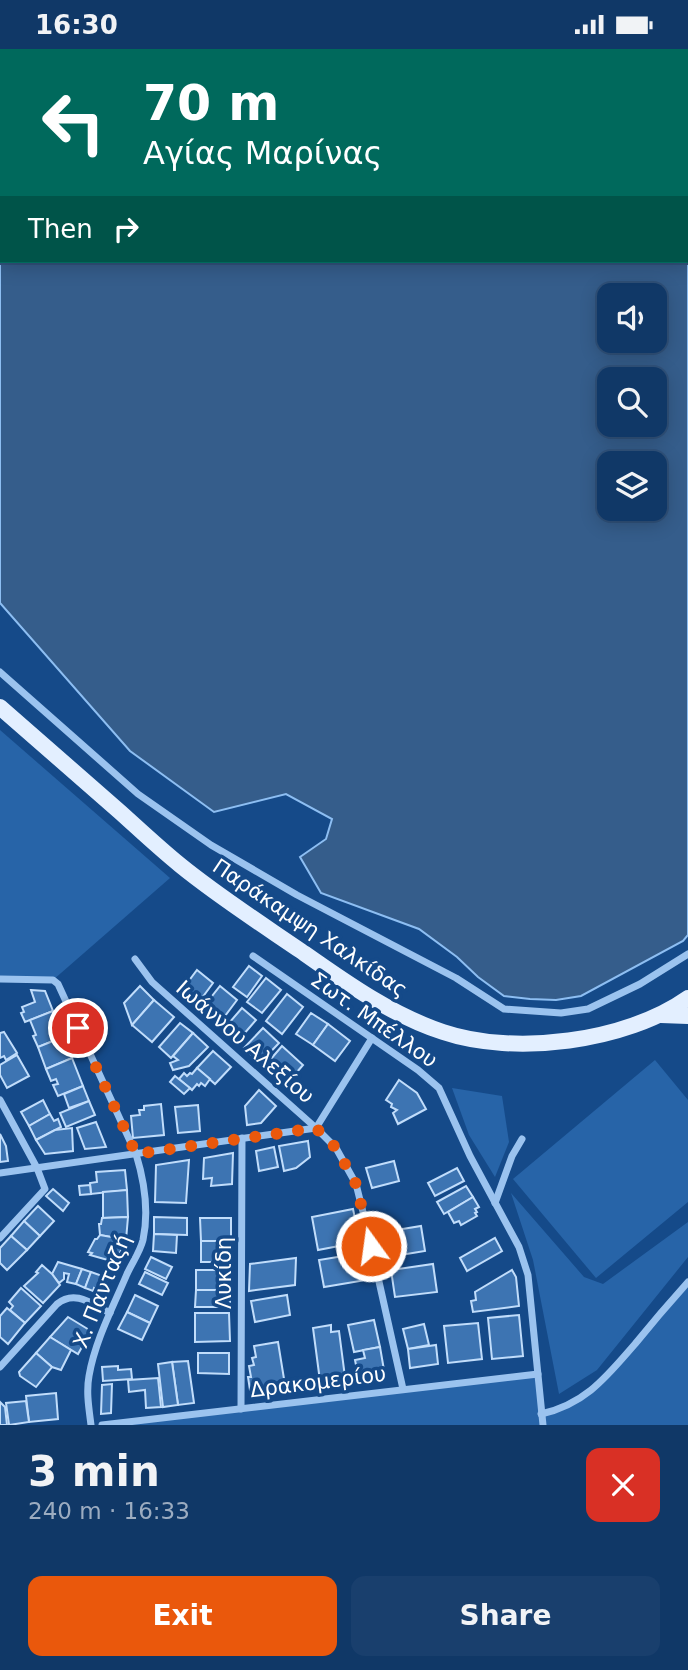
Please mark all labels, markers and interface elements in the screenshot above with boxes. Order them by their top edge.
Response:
text: 16:30 [35,10,118,40]
text: 70 m [143,75,279,132]
icon: left [28,77,119,168]
text: Αγίας Μαρίνας [143,134,382,172]
icon: right [107,210,145,248]
text: Then [28,214,93,244]
map controls [597,283,667,521]
button: sound [597,283,667,353]
button: search [597,367,667,437]
button: layers [597,451,667,521]
street label: Παράκαμψη Χαλκίδας [208,854,412,1002]
street label: Σωτ. Μπέλλου [306,967,442,1073]
street label: Ιωάννου Αλεξίου [171,976,319,1108]
pin [48,998,108,1058]
icon: arrive [59,1009,97,1047]
position arrow [334,1209,408,1283]
street label: Χ. Πανταζή [68,1231,136,1351]
street label: Λυκίδη [212,1237,236,1309]
street label: Δρακομερίου [249,1362,387,1402]
text: 3 min [28,1447,160,1496]
button: close [586,1448,660,1522]
text: 240 m · 16:33 [28,1498,190,1524]
button: Exit [28,1576,337,1656]
button: Share [351,1576,660,1656]

